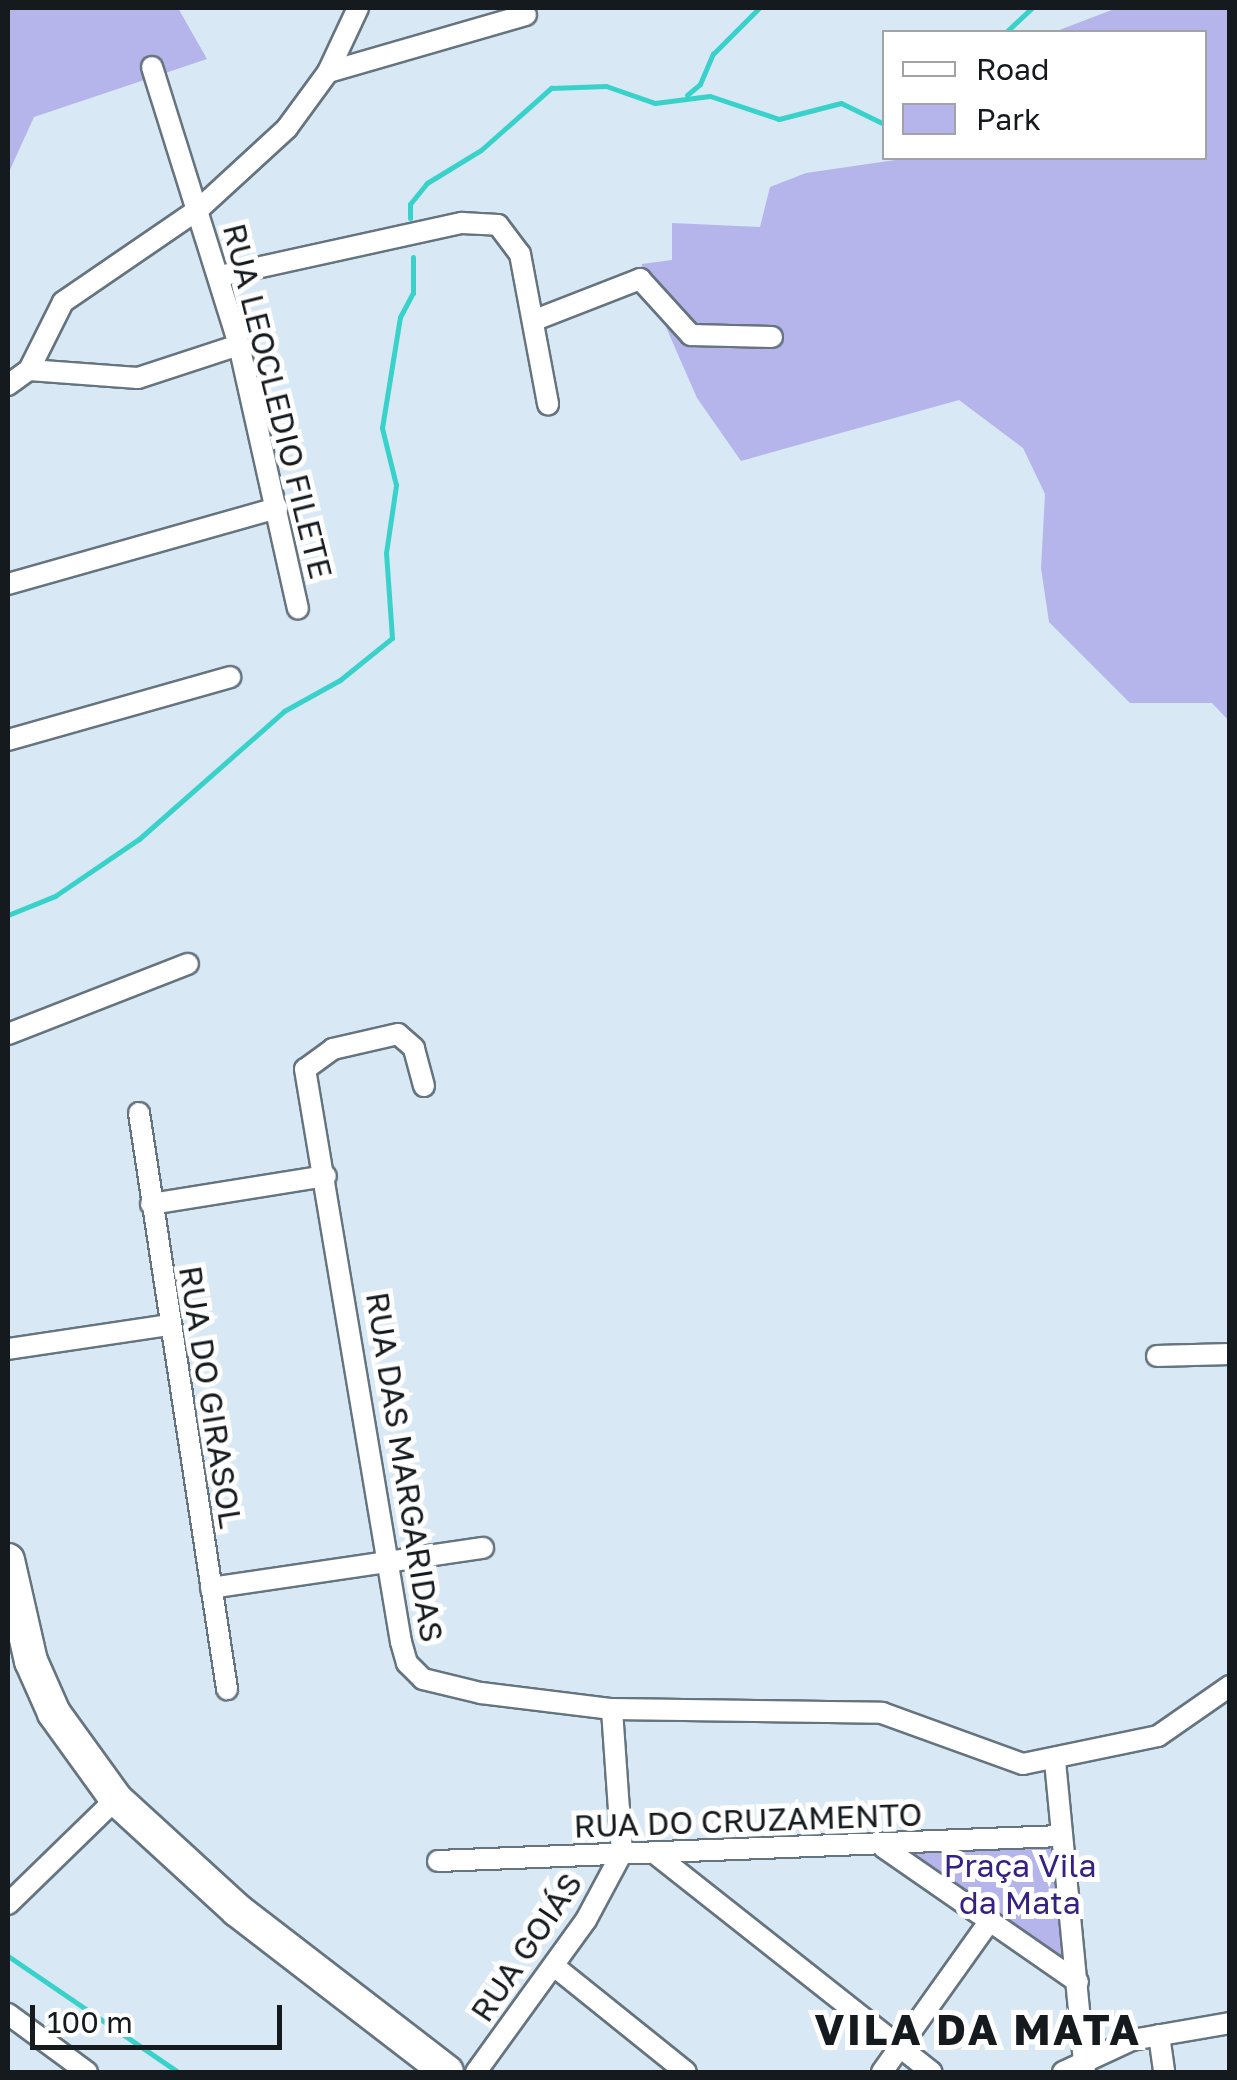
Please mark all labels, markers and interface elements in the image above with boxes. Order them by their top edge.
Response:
legend [882,30,1207,160]
text: Road [976,51,1050,87]
text: Park [976,101,1041,137]
street label: RUA LEOCLEDIO FILETE [215,219,341,583]
street label: RUA DO GIRASOL [171,1263,251,1531]
street label: RUA DAS MARGARIDAS [358,1289,452,1645]
street label: RUA DO CRUZAMENTO [573,1795,923,1845]
park label: Praça Vila da Mata [943,1847,1097,1922]
street label: RUA GOIÁS [462,1865,590,2029]
scale bar [35,1985,288,2047]
text: 100 m [47,2004,133,2040]
district label: VILA DA MATA [814,2004,1142,2054]

